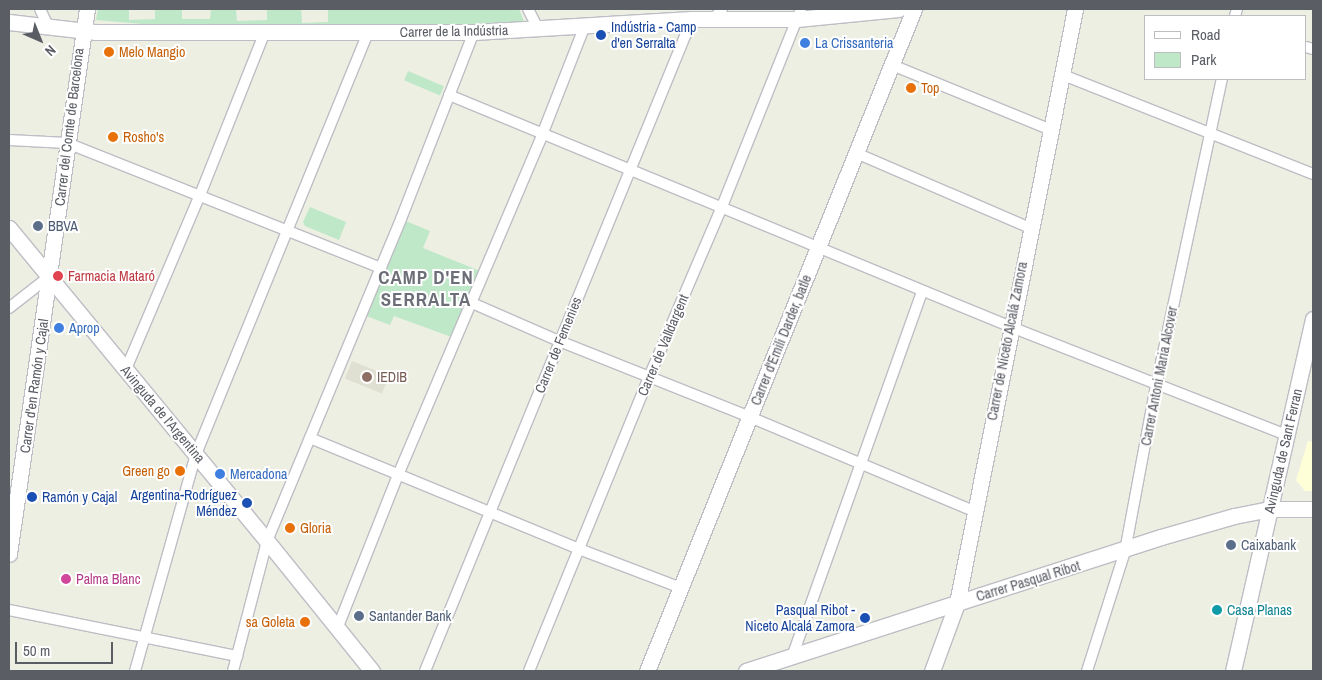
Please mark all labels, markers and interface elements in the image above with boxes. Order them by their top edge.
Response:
north arrow [15,15,65,65]
legend [1144,15,1307,80]
place label: Indústria - Camp d'en Serralta [611,19,696,52]
street label: Carrer de la Indústria [400,22,508,40]
text: Road [1191,24,1220,45]
marker: Indústria - Camp d'en Serralta [595,29,607,41]
place label: La Crissanteria [815,35,893,51]
marker: La Crissanteria [799,37,811,49]
text: N [41,41,60,60]
place label: Melo Mangio [119,44,185,60]
marker: Melo Mangio [103,46,115,58]
street label: Carrer del Comte de Barcelona [51,47,87,207]
text: Park [1191,49,1216,70]
place label: Top [921,80,940,96]
marker: Top [905,82,917,94]
place label: Rosho's [123,129,164,145]
marker: Rosho's [107,131,119,143]
place label: BBVA [48,218,78,234]
marker: BBVA [32,220,44,232]
street label: Carrer de Niceto Alcalá Zamora [983,260,1031,422]
district label: CAMP D'EN SERRALTA [377,267,475,311]
place label: Farmacia Mataró [68,268,155,284]
marker: Farmacia Mataró [52,270,64,282]
street label: Carrer d'Emili Darder, batle [747,272,815,408]
street label: Carrer de Valldargent [634,292,692,398]
street label: Carrer de Femenies [531,294,585,396]
street label: Carrer Antoni Maria Alcover [1137,304,1181,448]
street label: Carrer d'en Ramón y Cajal [16,318,52,454]
place label: Aprop [69,320,100,336]
marker: Aprop [53,322,65,334]
street label: Avinguda de l'Argentina [117,362,209,466]
place label: IEDIB [377,369,407,385]
marker: IEDIB [361,371,373,383]
street label: Avinguda de Sant Ferran [1260,387,1306,515]
place label: Green go [122,463,170,479]
marker: Green go [174,465,186,477]
place label: Mercadona [230,466,287,482]
marker: Mercadona [214,468,226,480]
place label: Argentina-Rodríguez Méndez [130,487,237,520]
place label: Ramón y Cajal [42,489,117,505]
marker: Ramón y Cajal [26,491,38,503]
marker: Argentina-Rodríguez Méndez [241,497,253,509]
place label: Gloria [300,520,331,536]
marker: Gloria [284,522,296,534]
place label: Caixabank [1241,537,1296,553]
marker: Caixabank [1225,539,1237,551]
street label: Carrer Pasqual Ribot [974,557,1082,605]
place label: Palma Blanc [76,571,140,587]
marker: Palma Blanc [60,573,72,585]
place label: Pasqual Ribot - Niceto Alcalá Zamora [745,602,855,634]
place label: Casa Planas [1227,602,1292,618]
marker: Casa Planas [1211,604,1223,616]
place label: Santander Bank [369,608,451,624]
marker: Santander Bank [353,610,365,622]
marker: Pasqual Ribot - Niceto Alcalá Zamora [859,612,871,624]
place label: sa Goleta [246,614,295,630]
marker: sa Goleta [299,616,311,628]
scale bar [18,632,115,664]
text: 50 m [23,640,50,661]

